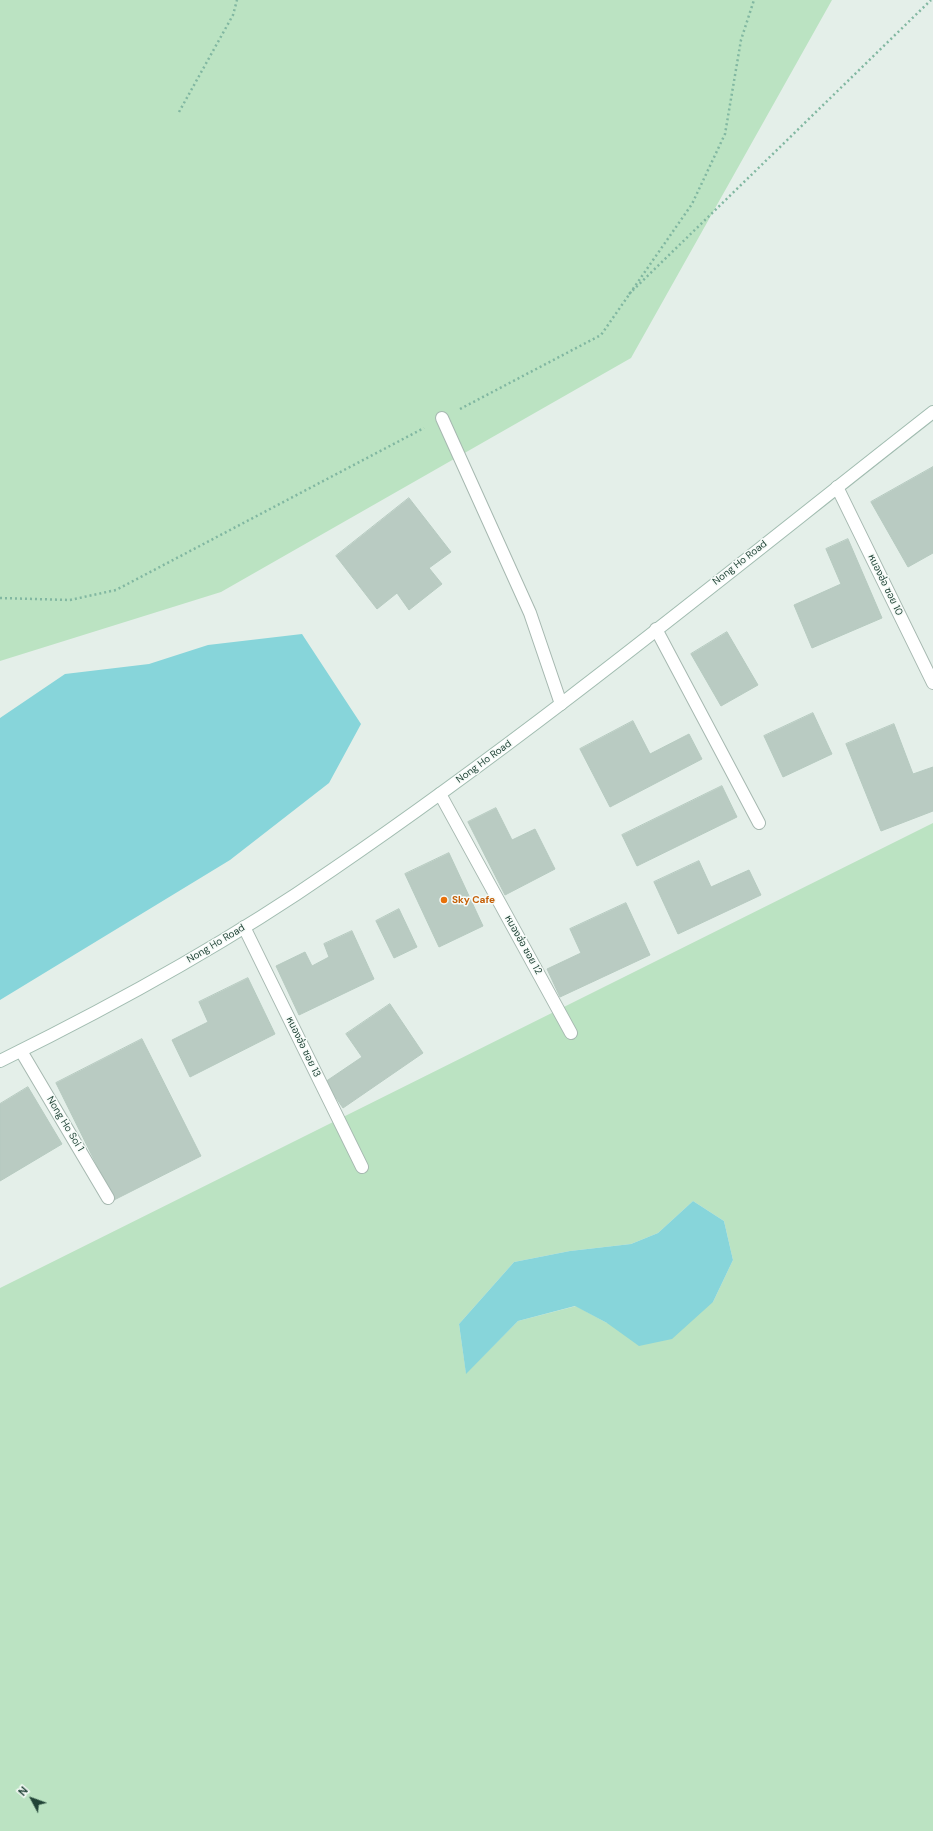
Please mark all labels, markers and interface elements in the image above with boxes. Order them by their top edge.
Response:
street label: Nong Ho Road [710,538,770,588]
street label: หนองฮ่อ ซอย 10 [865,552,905,618]
street label: Nong Ho Road [454,738,514,786]
place label: Sky Cafe [452,894,495,906]
marker: Sky Cafe [439,895,449,905]
street label: หนองฮ่อ ซอย 12 [502,913,544,977]
street label: Nong Ho Road [185,922,247,966]
street label: หนองฮ่อ ซอย 13 [283,1015,323,1079]
street label: Nong Ho Soi 1 [44,1094,86,1154]
north arrow [12,1779,52,1819]
text: N [15,1784,31,1799]

